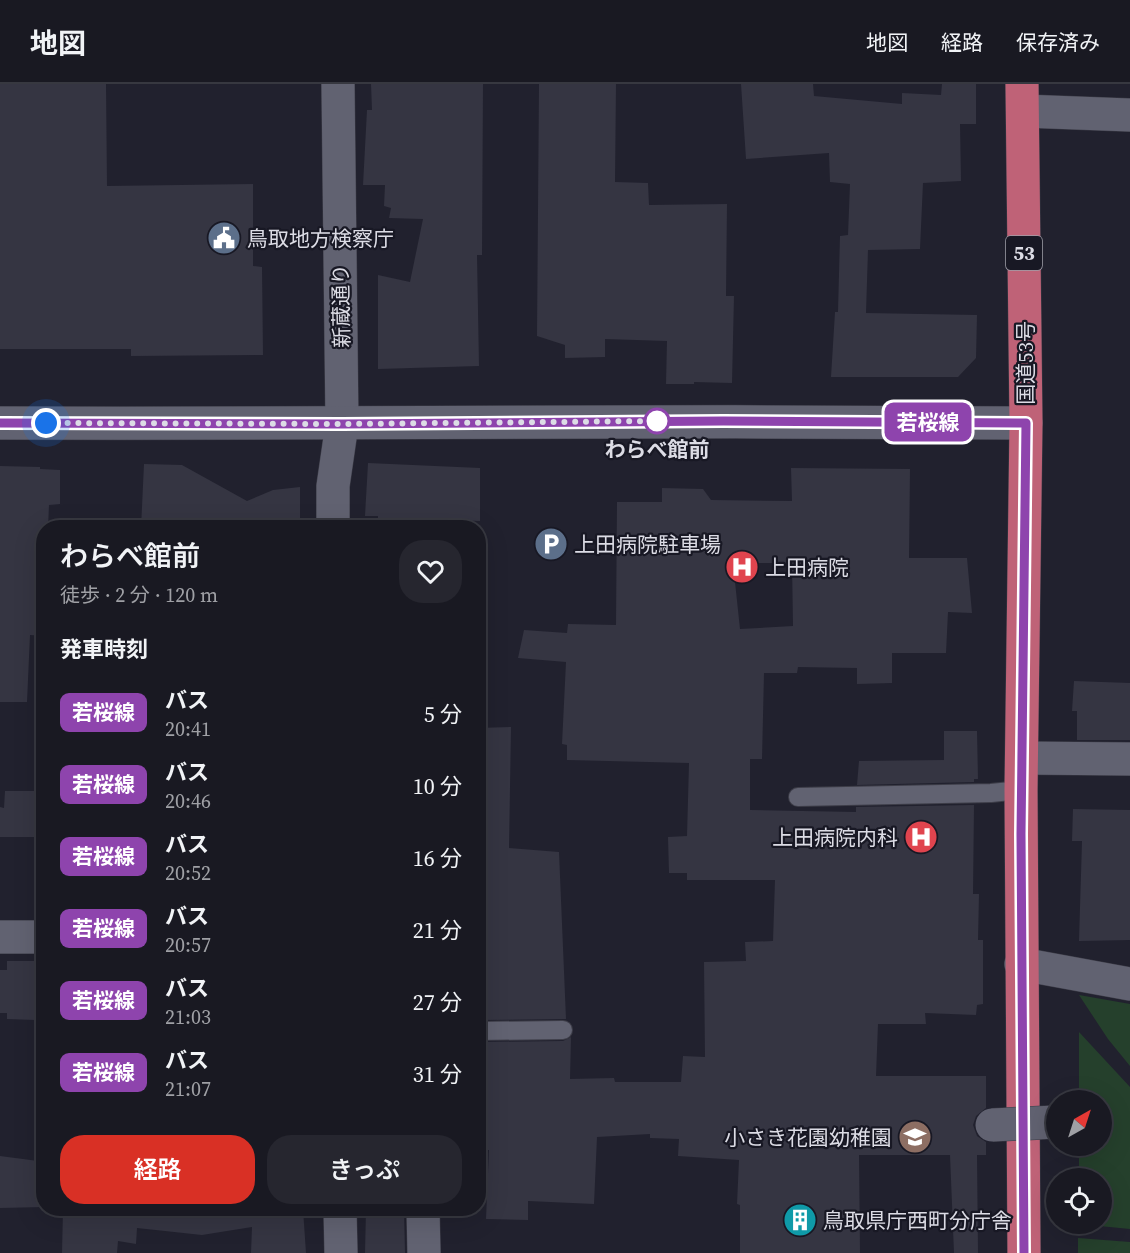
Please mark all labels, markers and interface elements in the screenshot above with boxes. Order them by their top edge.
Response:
text: 地図 [30,24,86,62]
text: 地図 [866,28,908,57]
text: 経路 [941,28,983,57]
text: 保存済み [1016,28,1100,57]
public building icon: 鳥取地方検察庁 [206,220,242,256]
place label: 鳥取地方検察庁 [247,224,394,253]
road number: 53 [1006,236,1042,270]
street label: 新蔵通り [326,264,356,348]
street label: 国道53号 [1011,321,1040,405]
line badge: 若桜線 [894,402,962,442]
your location [31,408,61,438]
marker: わらべ館前 [644,408,670,434]
text: 若桜線 [897,408,960,437]
place label: わらべ館前 [605,435,710,464]
parking icon: 上田病院駐車場 [533,526,569,562]
place label: 上田病院駐車場 [574,530,721,559]
text: わらべ館前 [60,537,200,575]
button: heart [399,540,462,603]
hospital icon: 上田病院 [724,549,760,585]
place label: 上田病院 [765,553,849,582]
text: 徒歩 · 2 分 · 120 m [60,581,218,609]
text: 発車時刻 [60,634,148,664]
text: バス [165,685,209,715]
text: 若桜線 [72,698,135,727]
text: 5 分 [424,699,462,729]
text: 20:41 [165,715,211,743]
text: バス [165,757,209,787]
text: 若桜線 [72,770,135,799]
text: 10 分 [413,771,462,801]
text: 20:46 [165,787,211,815]
hospital icon: 上田病院内科 [903,819,939,855]
place label: 上田病院内科 [772,823,898,852]
text: バス [165,829,209,859]
text: 若桜線 [72,842,135,871]
text: 16 分 [413,843,462,873]
text: 20:52 [165,859,211,887]
text: バス [165,901,209,931]
text: 若桜線 [72,914,135,943]
text: 21 分 [413,915,462,945]
text: 20:57 [165,931,211,959]
text: バス [165,973,209,1003]
text: 若桜線 [72,986,135,1015]
text: 27 分 [413,987,462,1017]
text: 21:03 [165,1003,211,1031]
text: バス [165,1045,209,1075]
text: 若桜線 [72,1058,135,1087]
text: 31 分 [413,1059,462,1089]
text: 21:07 [165,1075,211,1103]
north arrow [1046,1090,1112,1156]
map controls [1046,1090,1112,1234]
school or university icon: 小さき花園幼稚園 [897,1119,933,1155]
place label: 小さき花園幼稚園 [724,1123,892,1152]
button: 経路 [60,1135,255,1204]
button: きっぷ [267,1135,462,1204]
button: locate [1046,1168,1112,1234]
building icon: 鳥取県庁西町分庁舎 [782,1202,818,1238]
place label: 鳥取県庁西町分庁舎 [823,1206,1012,1235]

